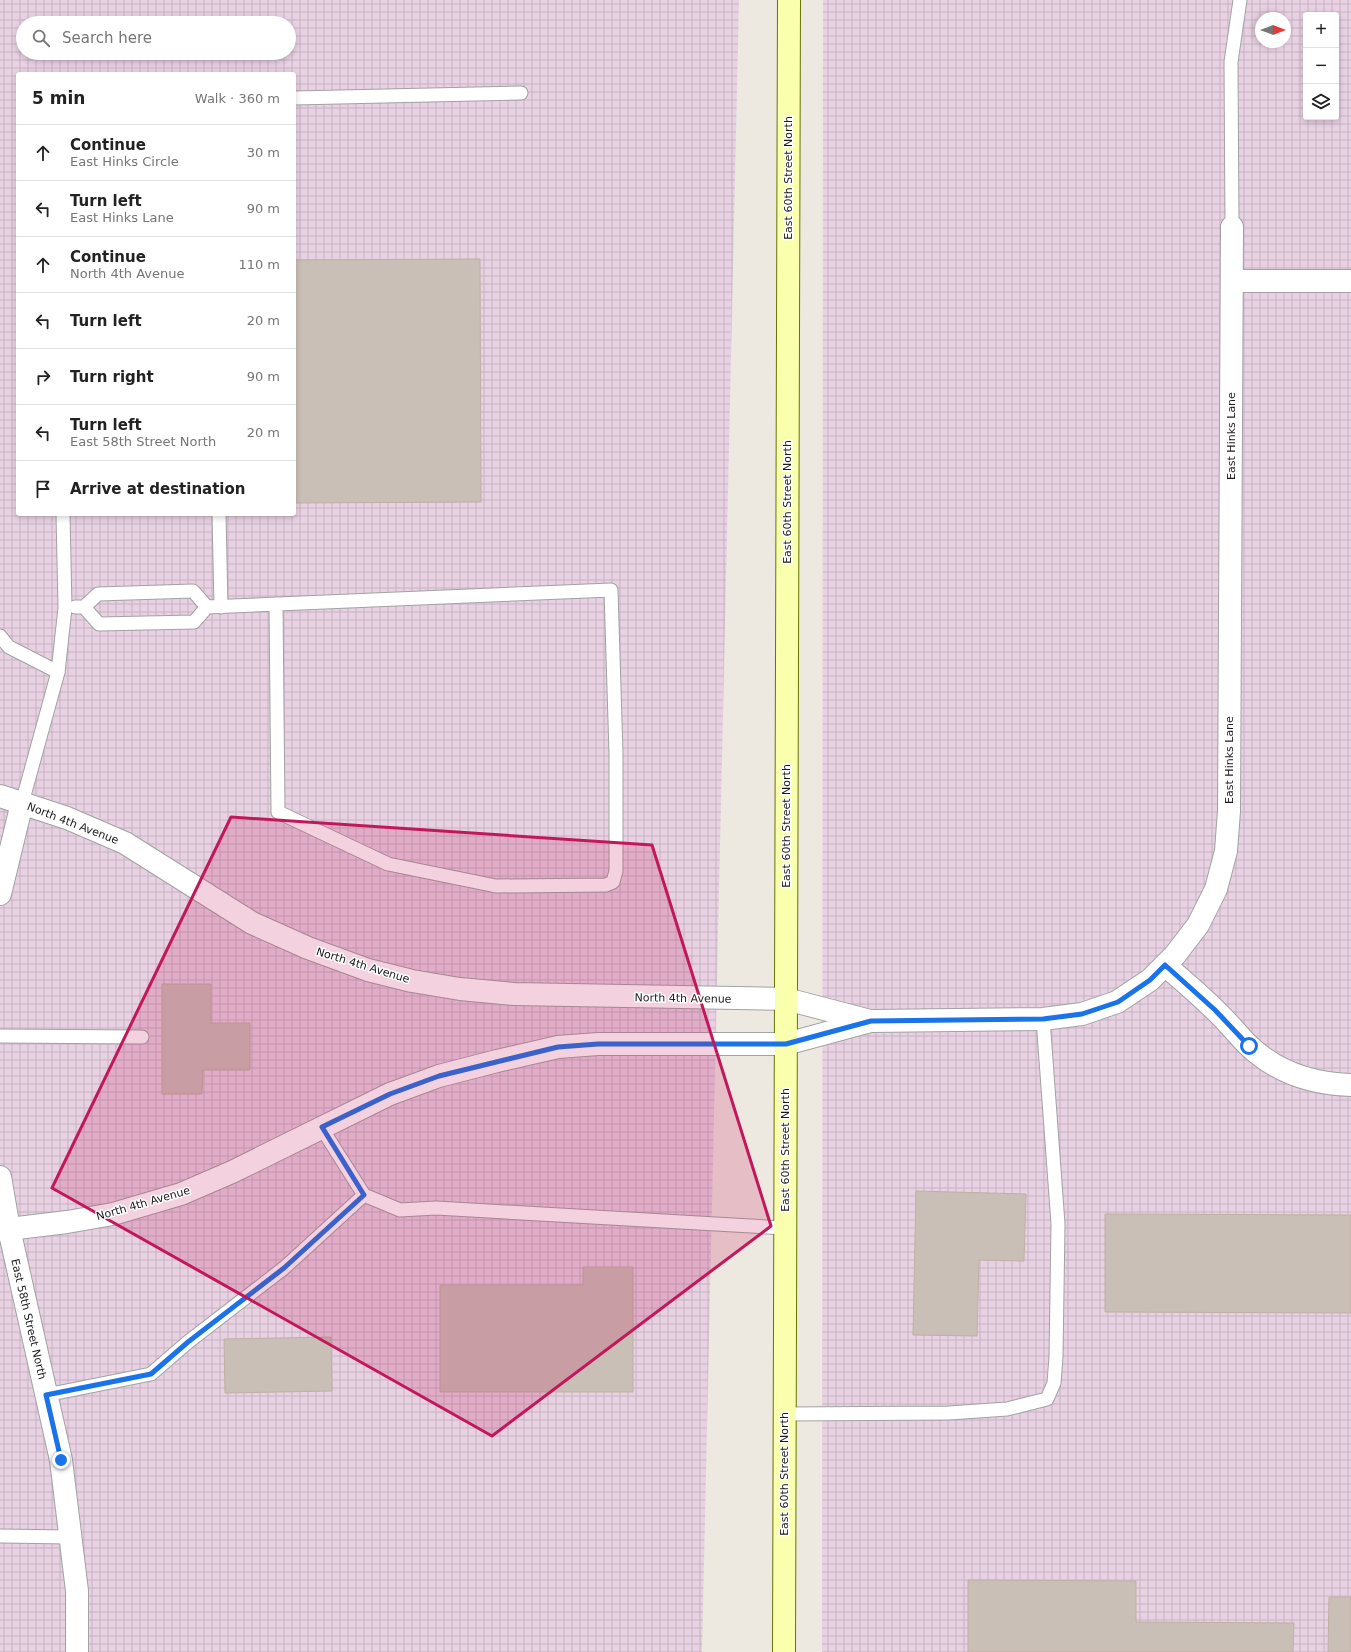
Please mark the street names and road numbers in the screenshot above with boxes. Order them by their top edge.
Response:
street label: East 60th Street North [782,116,795,240]
street label: East Hinks Lane [1225,392,1238,480]
street label: East 60th Street North [781,440,794,564]
street label: East Hinks Lane [1223,716,1236,804]
street label: East 60th Street North [780,764,793,888]
street label: North 4th Avenue [25,800,121,847]
street label: North 4th Avenue [315,945,411,986]
street label: North 4th Avenue [634,991,732,1006]
street label: East 60th Street North [779,1088,792,1212]
street label: North 4th Avenue [95,1184,192,1223]
street label: East 58th Street North [8,1257,49,1381]
street label: East 60th Street North [778,1412,791,1536]

